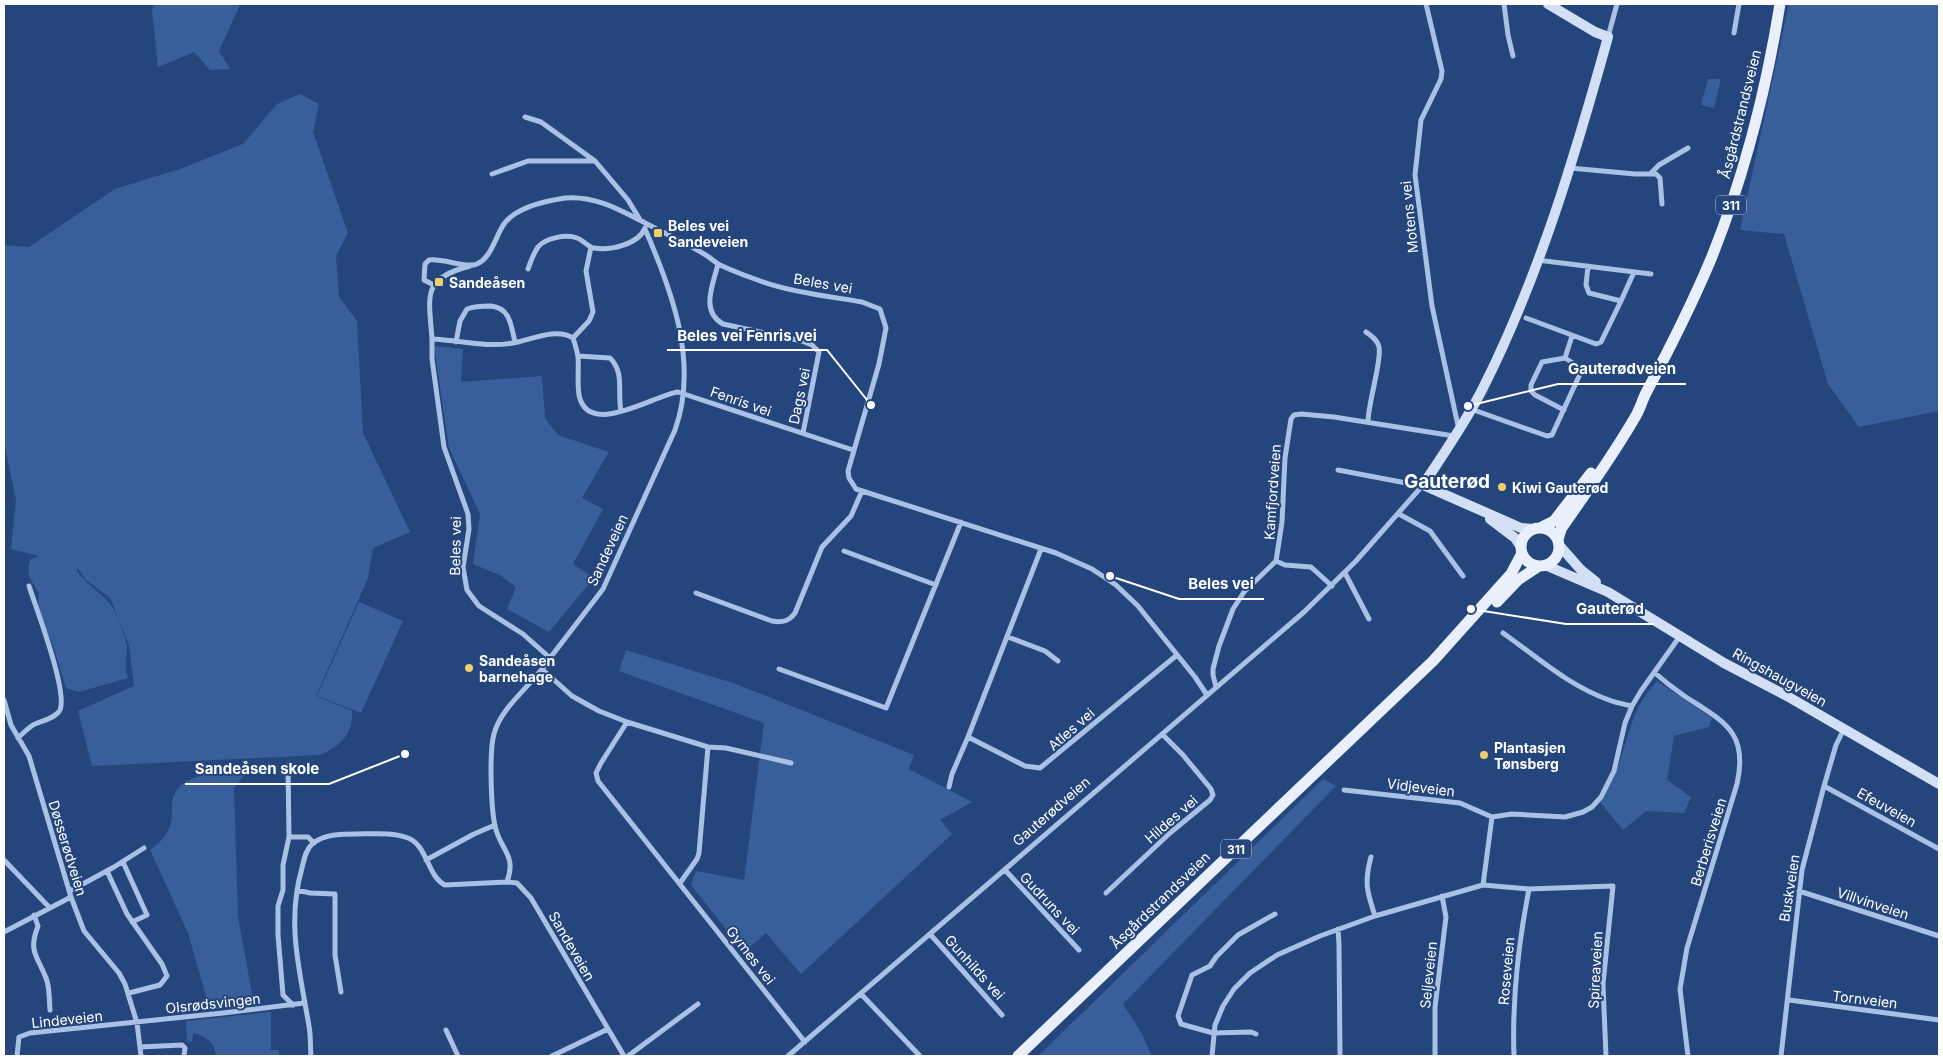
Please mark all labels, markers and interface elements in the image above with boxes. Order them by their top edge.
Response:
street label: Åsgårdstrandsveien [1715,48,1764,180]
street label: Motens vei [1397,180,1421,254]
road number: 311 [1716,196,1746,214]
place label: Beles vei Sandeveien [668,217,748,250]
marker: Beles vei Sandeveien [652,227,664,239]
street label: Beles vei [792,269,854,297]
place label: Sandeåsen [449,274,525,291]
marker: Sandeåsen [433,276,445,288]
callout: Beles vei Fenris vei [667,320,827,350]
text: Beles vei Fenris vei [677,326,817,345]
callout: Gauterødveien [1558,354,1686,384]
text: Gauterødveien [1568,359,1676,378]
street label: Dags vei [785,366,813,426]
street label: Fenris vei [708,383,774,419]
street label: Kamfjordveien [1260,444,1284,540]
district label: Gauterød [1404,470,1490,493]
place label: Kiwi Gauterød [1512,479,1608,496]
marker: Kiwi Gauterød [1496,481,1508,493]
street label: Sandeveien [583,511,631,589]
street label: Beles vei [446,516,464,576]
callout: Beles vei [1179,569,1264,599]
text: Beles vei [1188,574,1254,593]
callout: Gauterød [1566,594,1654,624]
text: Gauterød [1576,599,1644,618]
street label: Ringshaugveien [1730,644,1830,710]
place label: Sandeåsen barnehage [479,652,555,685]
marker: Sandeåsen barnehage [463,662,475,674]
street label: Atles vei [1044,704,1098,754]
place label: Plantasjen Tønsberg [1494,739,1566,772]
marker: Plantasjen Tønsberg [1478,749,1490,761]
callout: Sandeåsen skole [185,754,329,784]
text: Sandeåsen skole [195,759,319,778]
street label: Gauterødveien [1009,773,1093,849]
street label: Vidjeveien [1386,774,1456,800]
street label: Efeuveien [1854,784,1920,830]
street label: Hildes vei [1141,791,1201,847]
street label: Berberisveien [1687,796,1729,888]
street label: Døsserødveien [45,798,91,898]
road number: 311 [1221,840,1251,859]
street label: Åsgårdstrandsveien [1106,847,1213,952]
street label: Buskveien [1775,853,1803,923]
street label: Gudruns vei [1017,868,1083,938]
street label: Villvinveien [1835,883,1911,923]
street label: Sandeveien [545,908,599,984]
street label: Gymes vei [723,922,779,988]
street label: Gunhilds vei [942,931,1008,1003]
street label: Spireaveien [1584,931,1606,1009]
street label: Roseveien [1495,936,1517,1006]
street label: Seljeveien [1416,941,1440,1009]
street label: Tornveien [1831,987,1899,1011]
street label: Olsrødsvingen [165,990,261,1016]
street label: Lindeveien [30,1007,104,1031]

